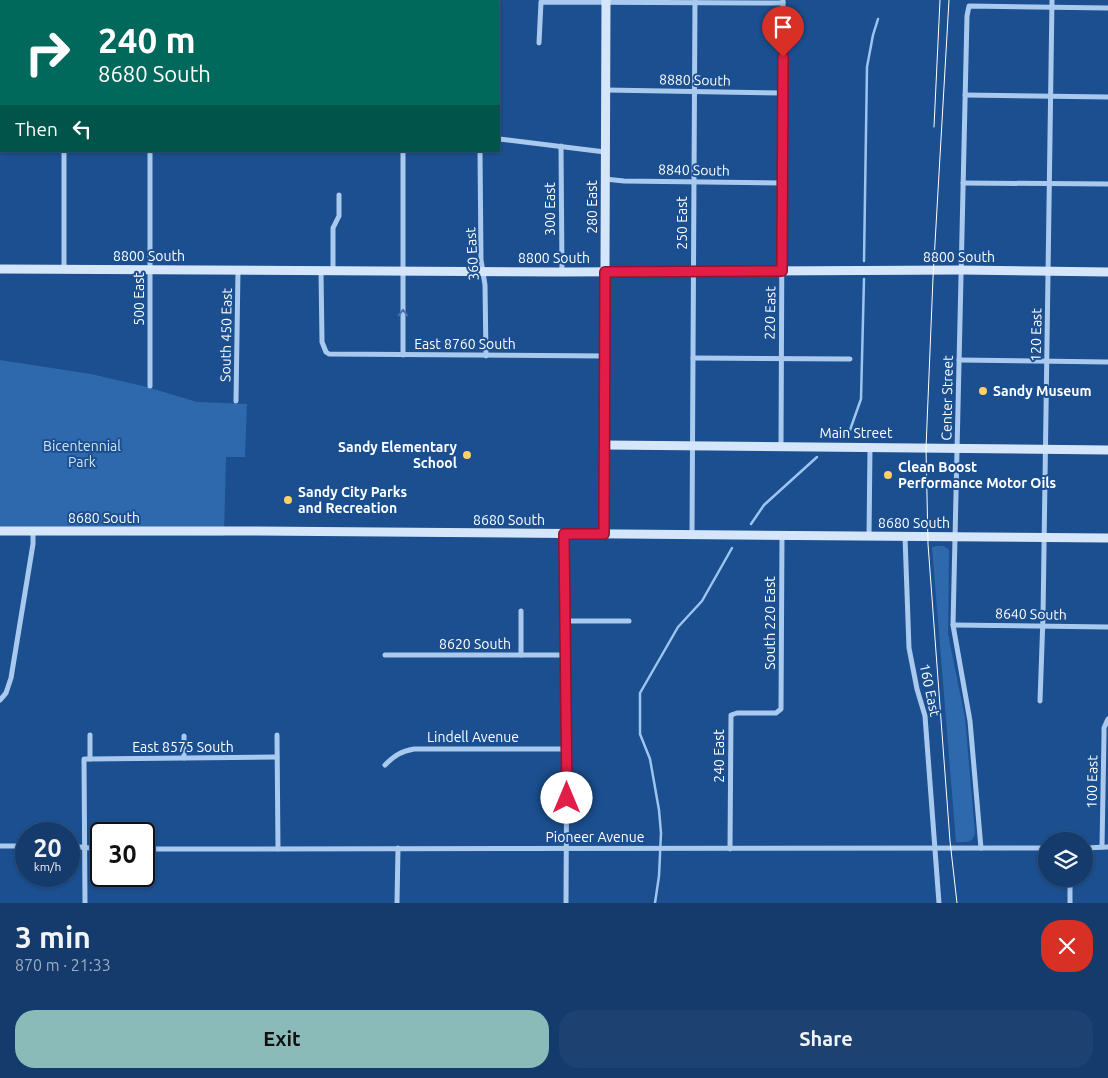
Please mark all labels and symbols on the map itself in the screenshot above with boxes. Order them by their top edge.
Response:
pin [762,6,804,57]
street label: 8880 South [659,71,731,89]
street label: 8840 South [658,161,730,179]
street label: 280 East [584,180,600,234]
street label: 300 East [542,182,558,236]
street label: 250 East [674,196,690,250]
street label: 360 East [462,226,482,281]
street label: 8800 South [113,248,185,264]
street label: 8800 South [923,249,995,265]
street label: 8800 South [518,250,590,266]
street label: 500 East [131,272,147,326]
street label: 220 East [762,286,778,340]
street label: South 450 East [217,288,235,382]
street label: 120 East [1028,308,1044,362]
one-way arrow [398,309,408,316]
street label: East 8760 South [414,336,516,352]
street label: Center Street [938,355,956,441]
place label: Sandy Museum [993,383,1092,399]
marker: Sandy Museum [977,385,989,397]
street label: Main Street [819,425,893,441]
park label: Bicentennial Park [43,438,121,470]
place label: Sandy Elementary School [338,439,458,471]
marker: Sandy Elementary School [461,449,473,461]
place label: Clean Boost Performance Motor Oils [898,459,1057,491]
marker: Clean Boost Performance Motor Oils [882,469,894,481]
place label: Sandy City Parks and Recreation [298,484,408,516]
marker: Sandy City Parks and Recreation [282,494,294,506]
street label: 8680 South [68,510,140,526]
street label: 8680 South [473,512,545,528]
street label: 8680 South [878,515,950,531]
street label: South 220 East [762,576,778,670]
street label: 8640 South [995,605,1067,623]
street label: 8620 South [439,636,511,652]
street label: 160 East [917,662,943,718]
street label: Lindell Avenue [427,729,519,745]
street label: 240 East [711,729,727,783]
street label: East 8575 South [132,739,234,755]
street label: 100 East [1084,755,1100,809]
position arrow [540,771,592,823]
speed limit sign: 30 [90,822,155,887]
street label: Pioneer Avenue [545,829,645,845]

